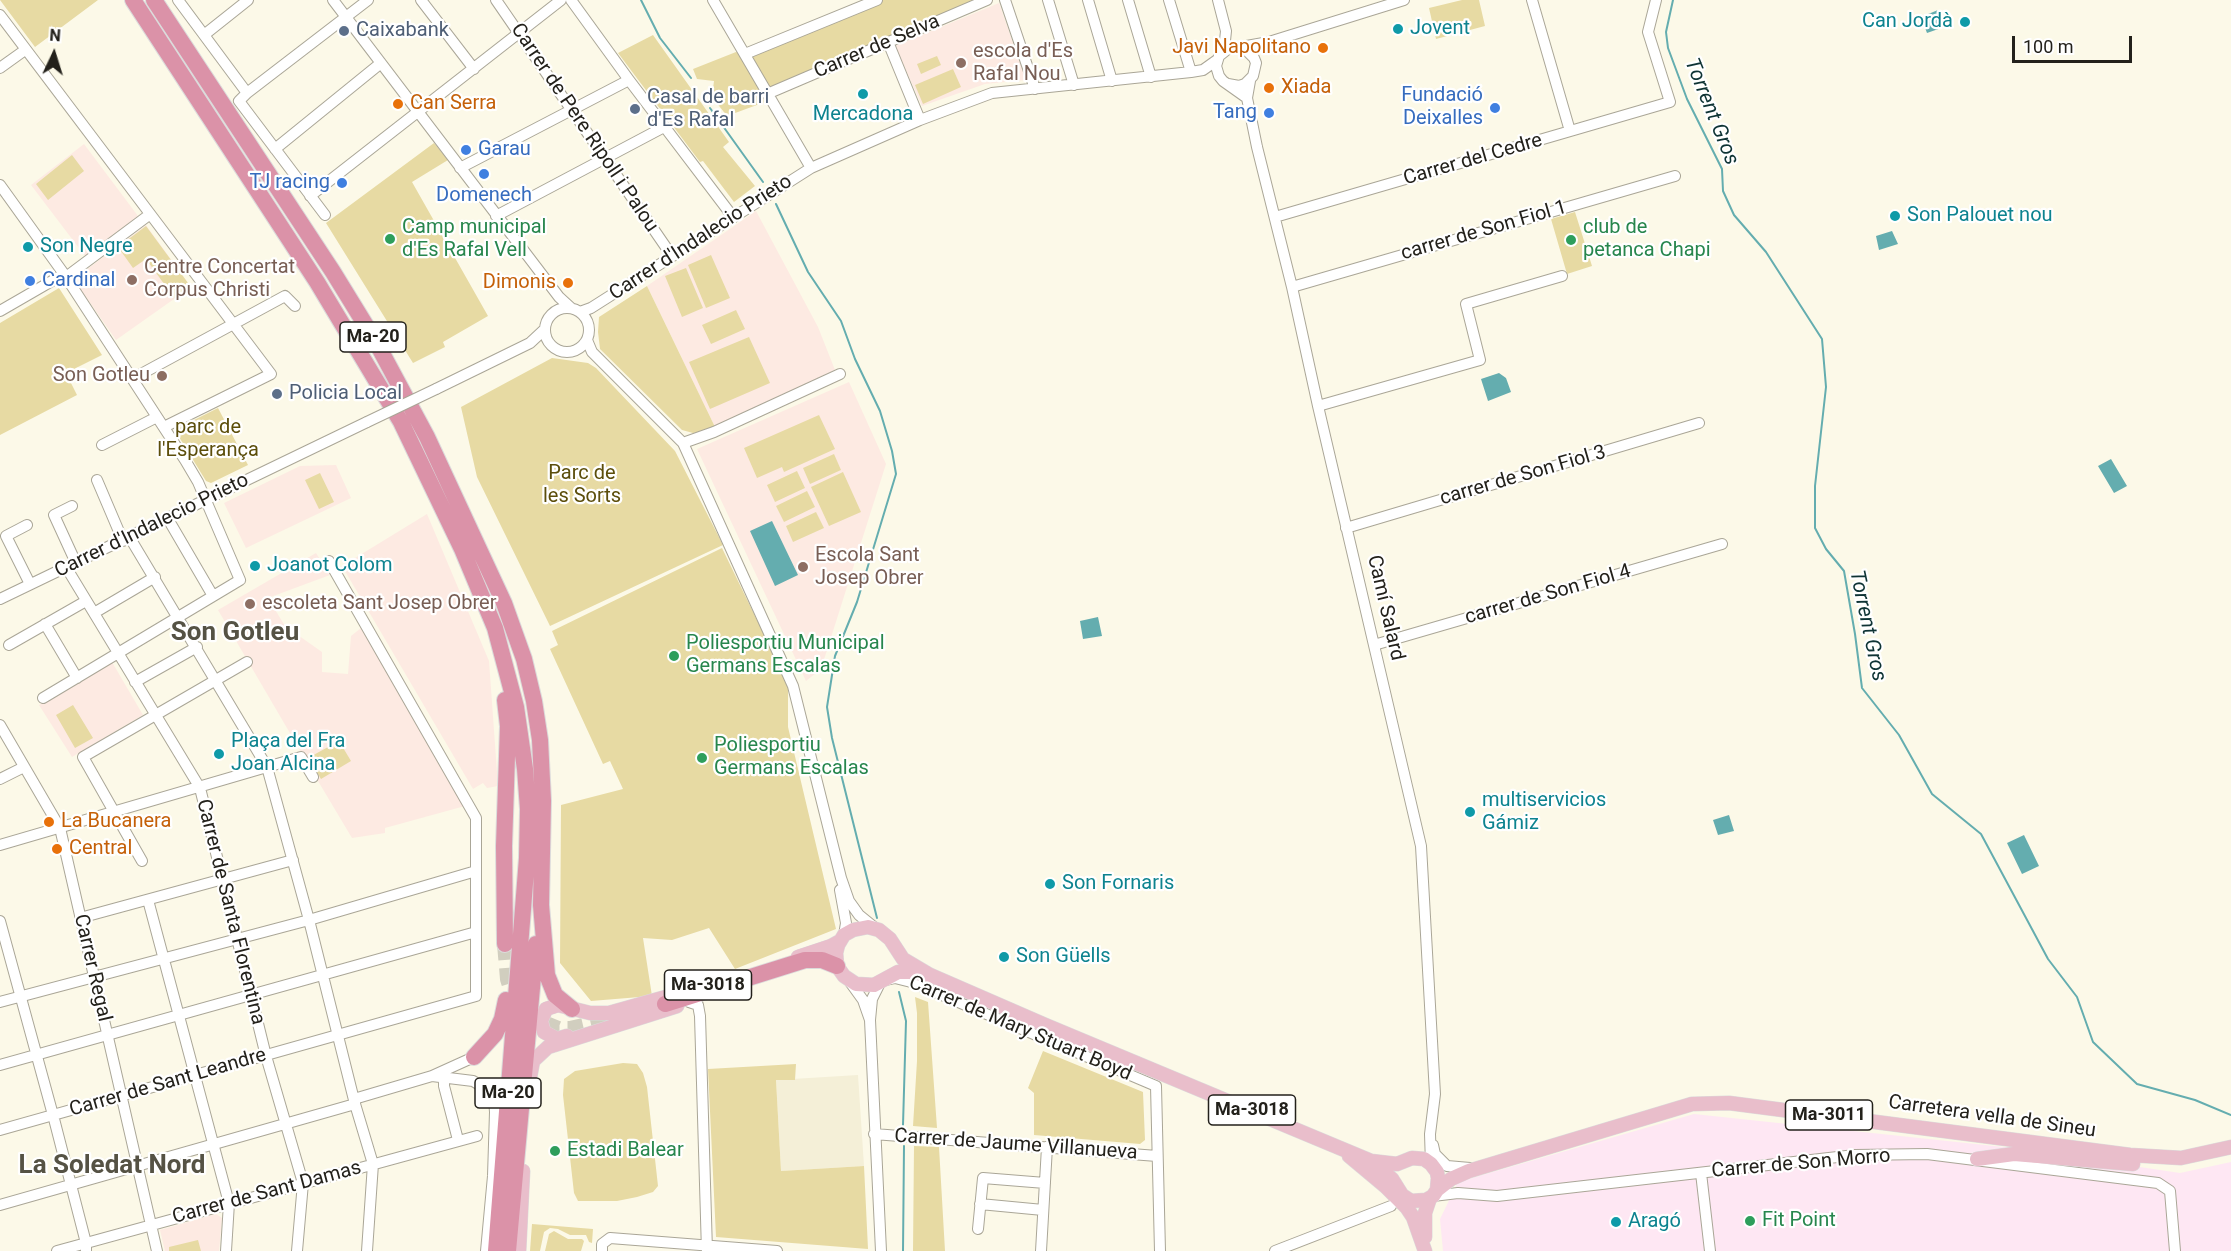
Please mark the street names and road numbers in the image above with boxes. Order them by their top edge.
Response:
street label: Carrer de Selva [811,10,943,84]
street label: Carrer de Pere Ripoll i Palou [505,19,663,237]
street label: Carrer del Cedre [1401,129,1545,191]
street label: Carrer d'Indalecio Prieto [605,170,797,306]
street label: carrer de Son Fiol 1 [1398,196,1570,266]
road number: Ma-20 [340,322,406,352]
street label: carrer de Son Fiol 3 [1437,441,1609,511]
street label: Carrer d'Indalecio Prieto [51,469,253,583]
street label: Camí Salard [1361,553,1409,663]
street label: carrer de Son Fiol 4 [1462,560,1634,630]
street label: Carrer de Santa Florentina [190,797,270,1027]
street label: Carrer Regal [68,912,116,1024]
road number: Ma-3018 [664,970,752,1000]
street label: Carrer de Mary Stuart Boyd [905,971,1135,1087]
street label: Carrer de Sant Leandre [67,1043,269,1123]
road number: Ma-20 [475,1078,541,1108]
street label: Carretera vella de Sineu [1887,1091,2097,1143]
road number: Ma-3018 [1208,1095,1296,1125]
road number: Ma-3011 [1786,1100,1872,1130]
street label: Carrer de Jaume Villanueva [894,1125,1138,1165]
street label: Carrer de Son Morro [1711,1144,1891,1184]
street label: Carrer de Sant Damas [170,1156,364,1230]

